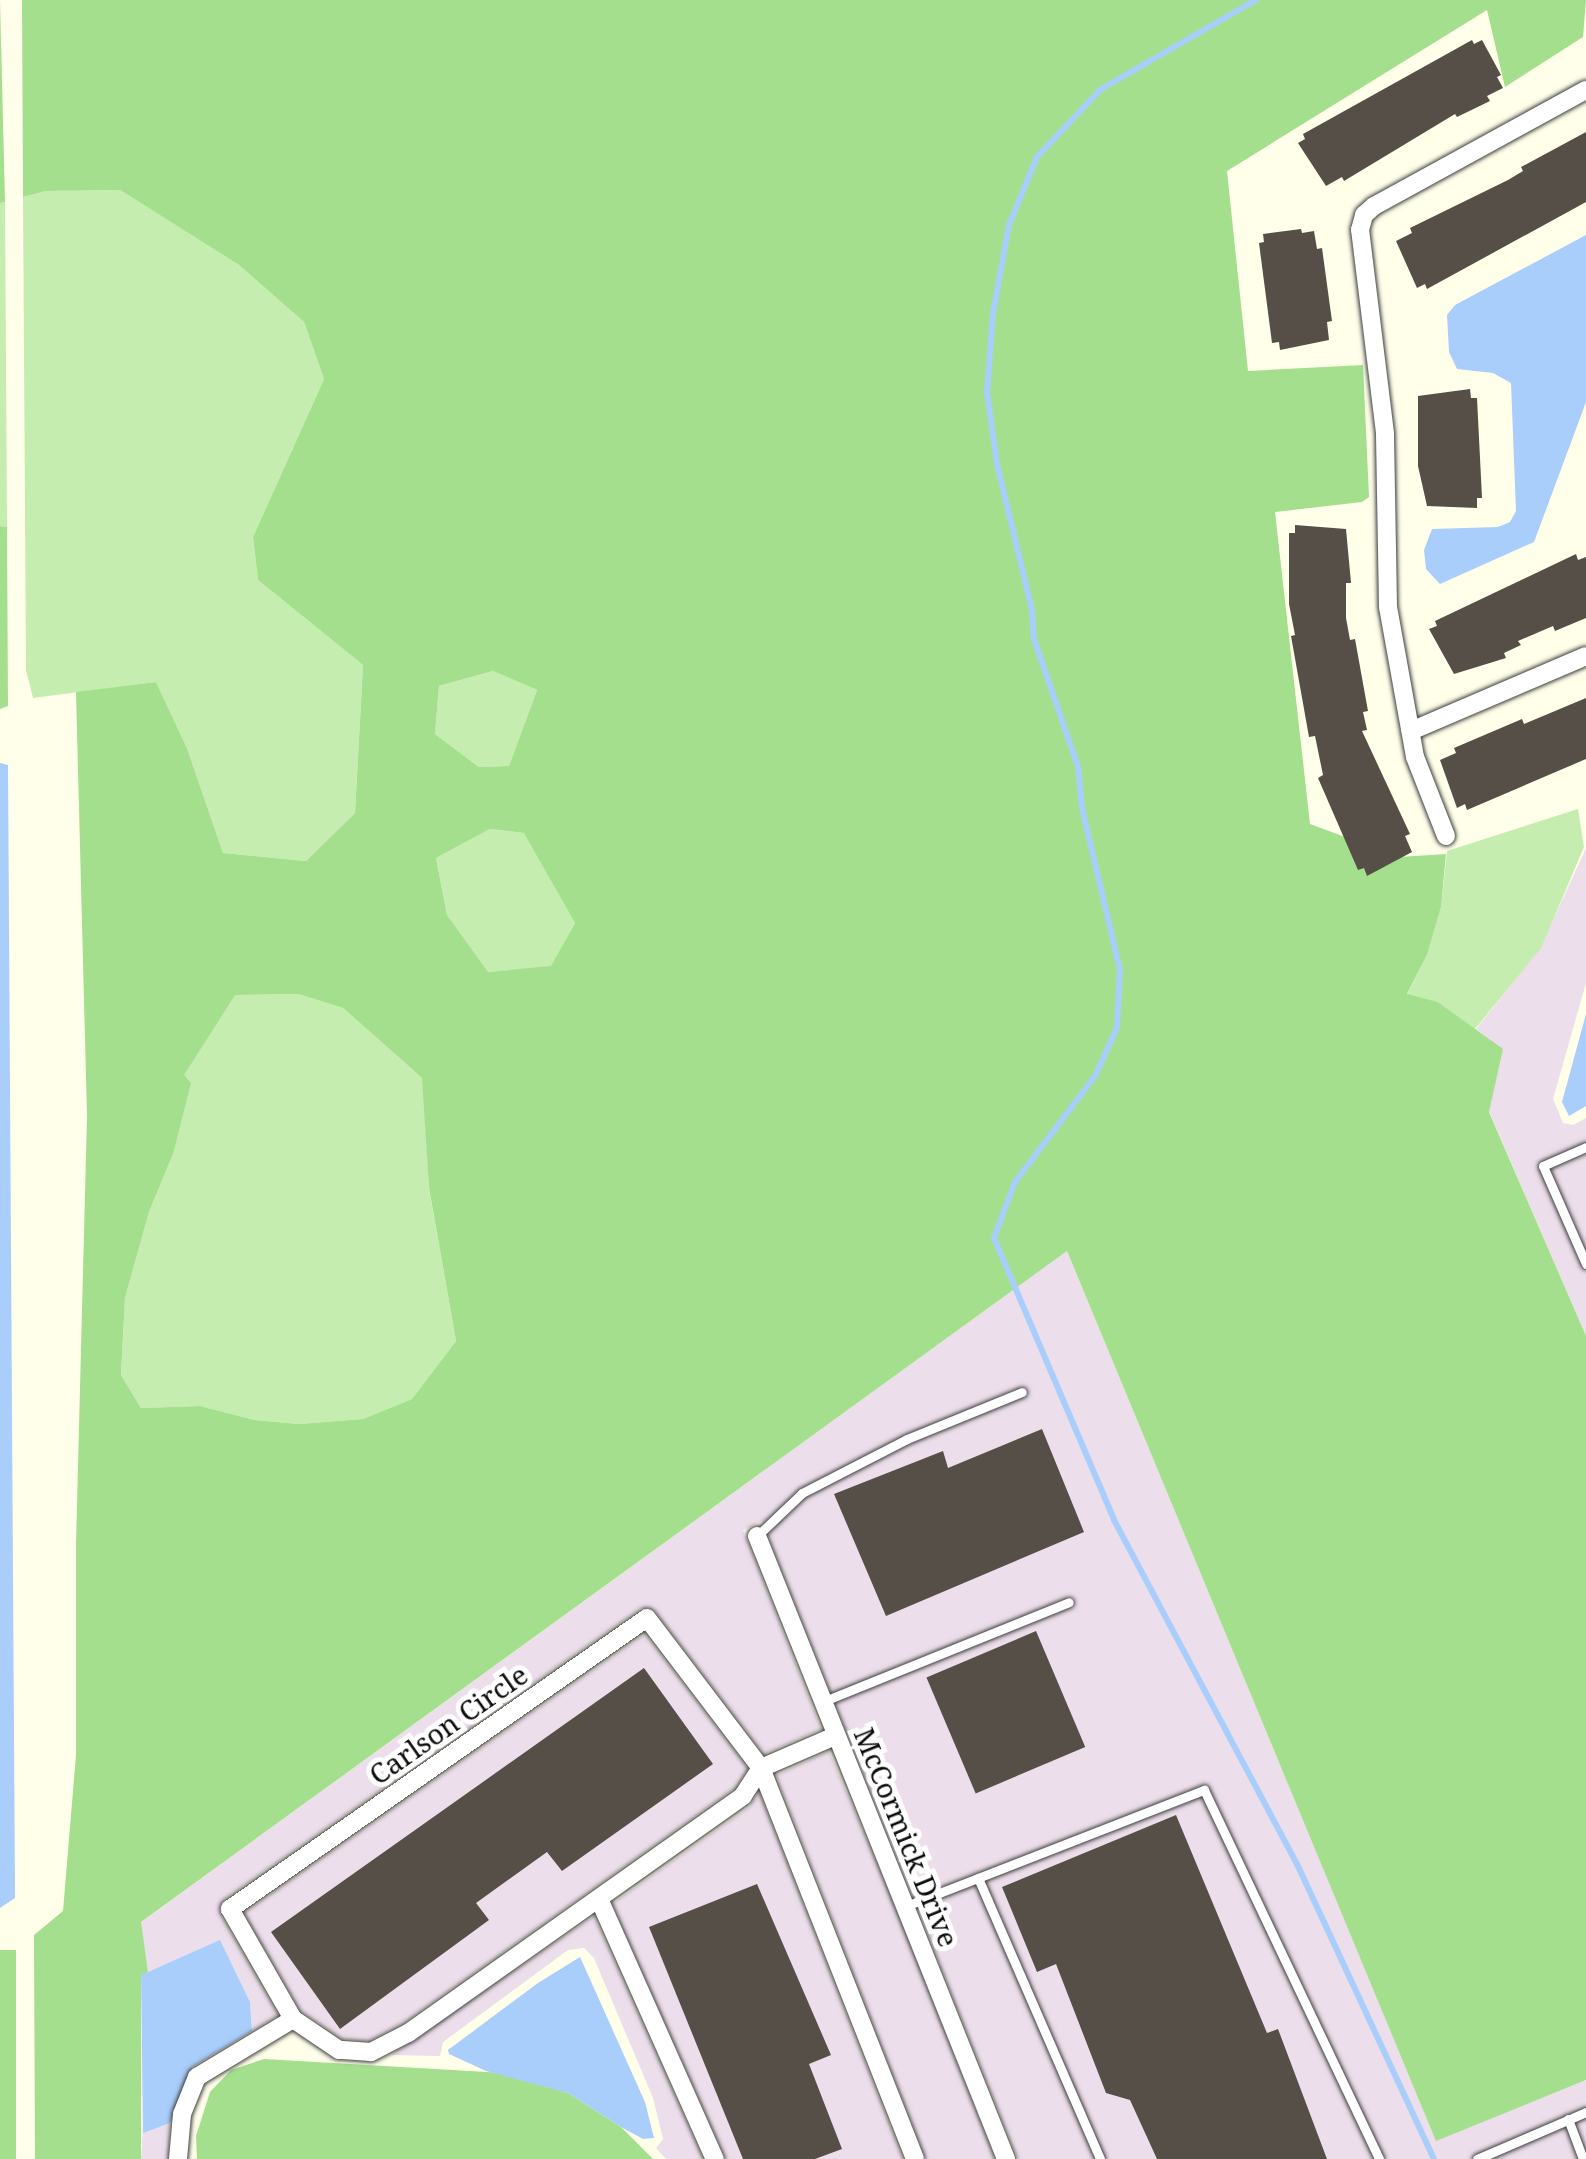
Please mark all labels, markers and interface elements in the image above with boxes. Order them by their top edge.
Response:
street label: Carlson Circle [362,1657,534,1791]
street label: McCormick Drive [848,1723,966,1951]

